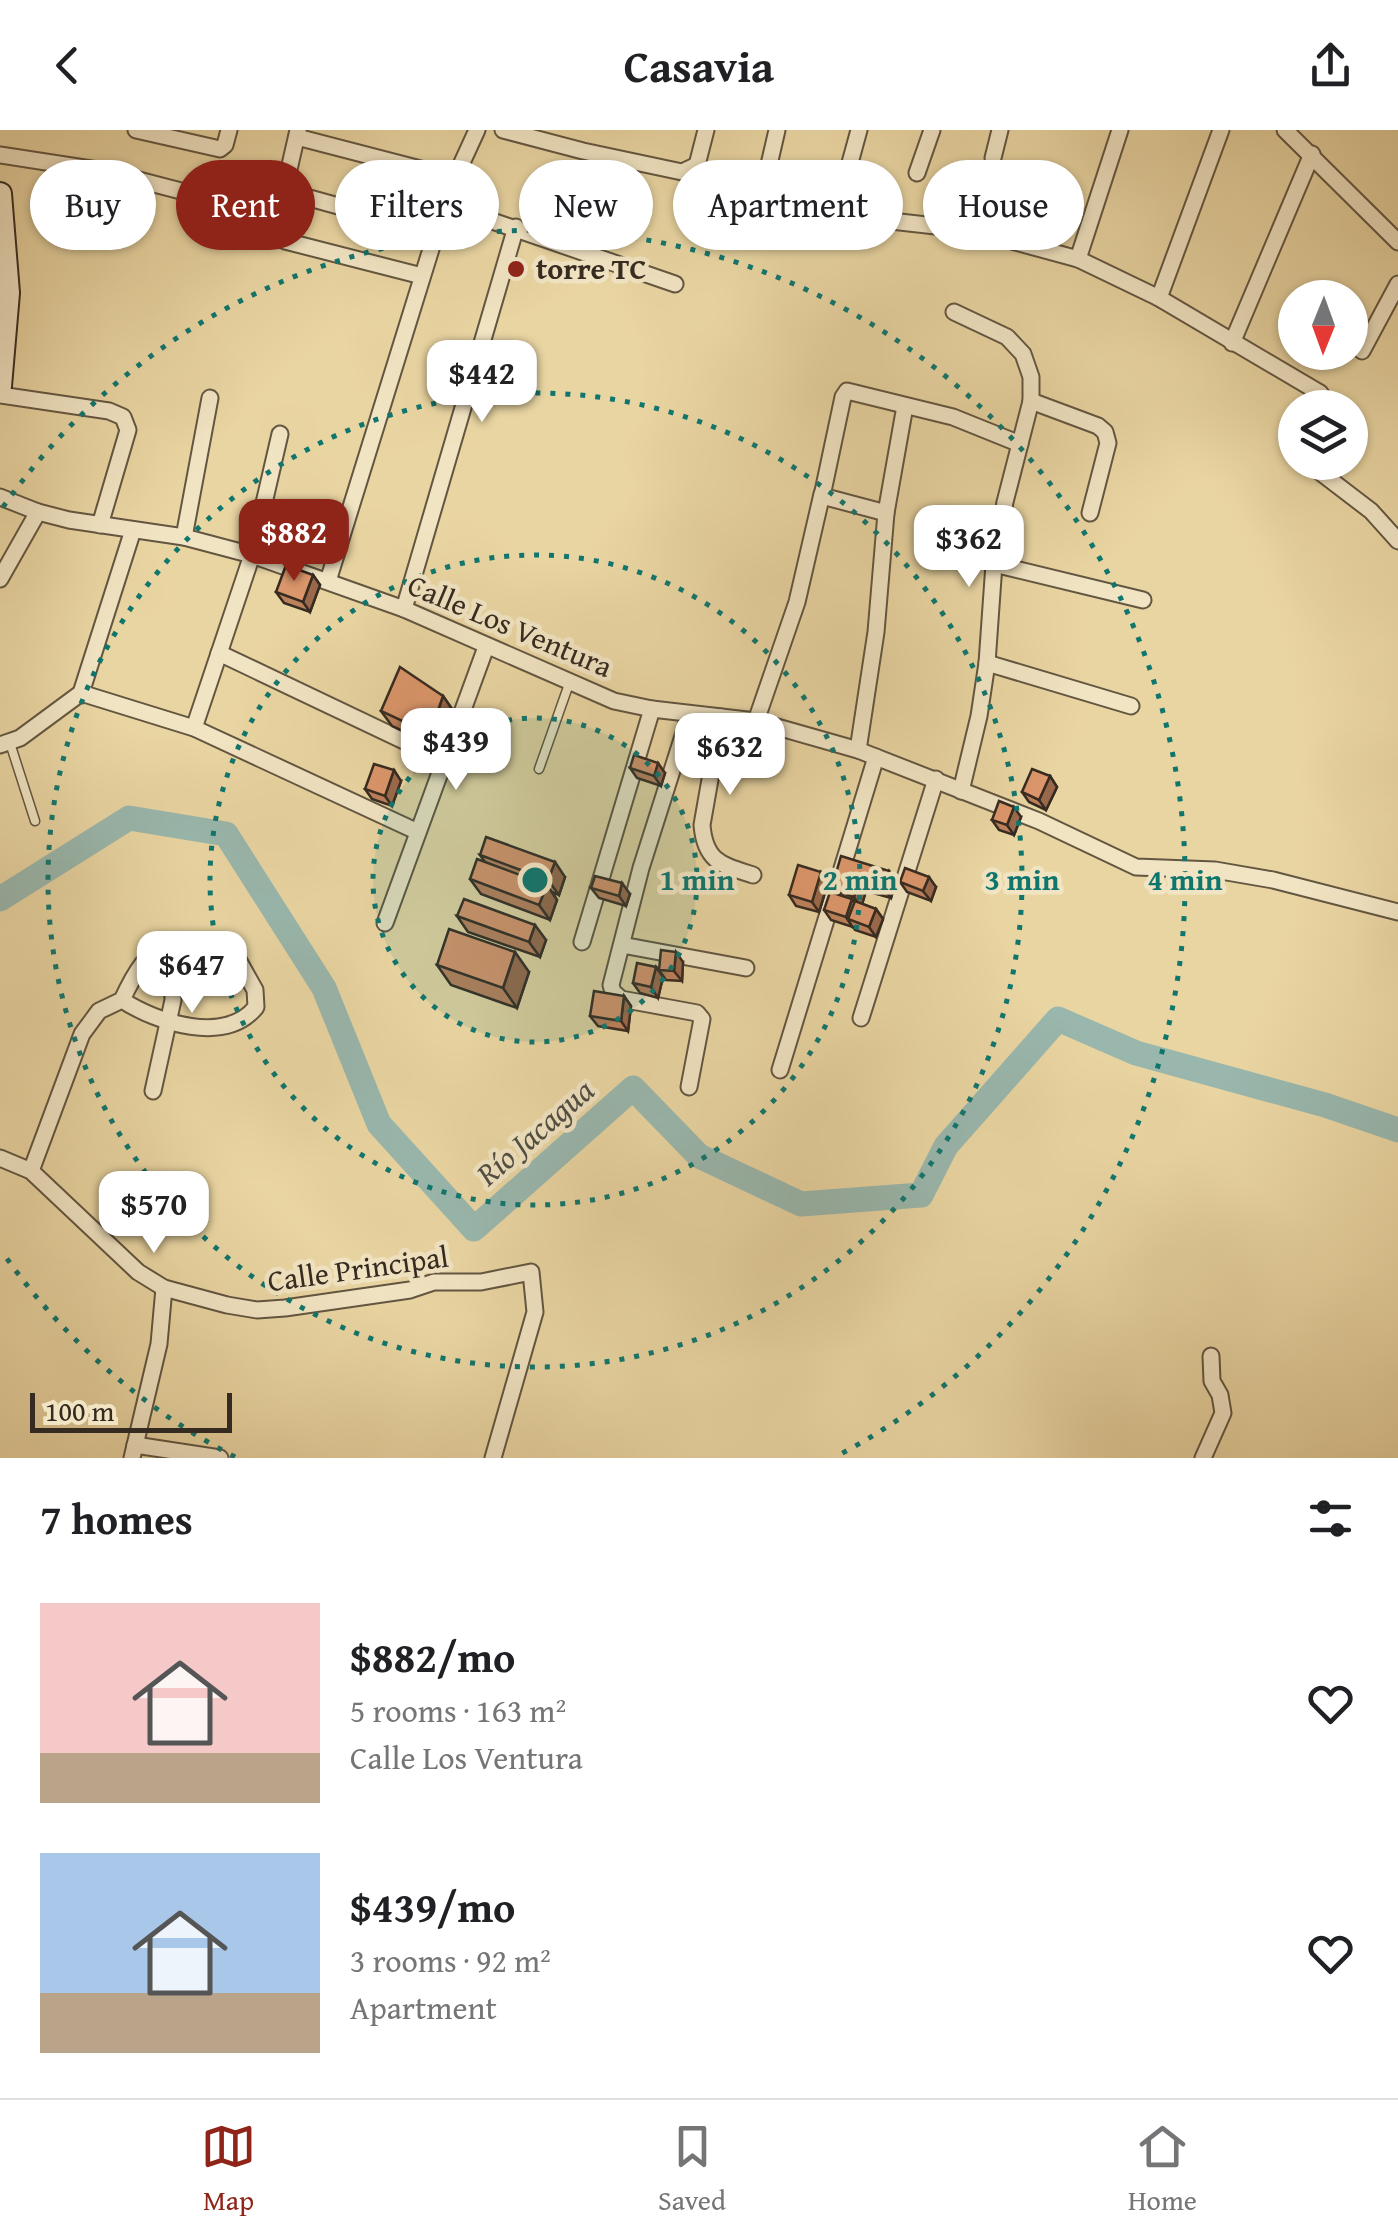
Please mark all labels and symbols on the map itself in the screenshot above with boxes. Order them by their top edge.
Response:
place label: torre TC [536,246,646,290]
marker: torre TC [505,258,527,280]
north arrow [1278,280,1368,370]
pin: $442 [423,340,541,425]
pin: $882 [235,499,353,584]
pin: $362 [910,505,1028,590]
street label: Calle Los Ventura [401,562,619,688]
pin: $439 [397,708,515,793]
pin: $632 [671,713,789,798]
text: 1 min [660,857,735,901]
text: 2 min [823,857,898,901]
text: 3 min [985,857,1060,901]
text: 4 min [1148,857,1223,901]
centre of rings [517,862,553,898]
pin: $647 [133,931,251,1016]
water label: Río Jacagua [465,1067,604,1197]
pin: $570 [95,1171,213,1256]
street label: Calle Principal [265,1234,451,1302]
scale bar [30,1388,232,1432]

